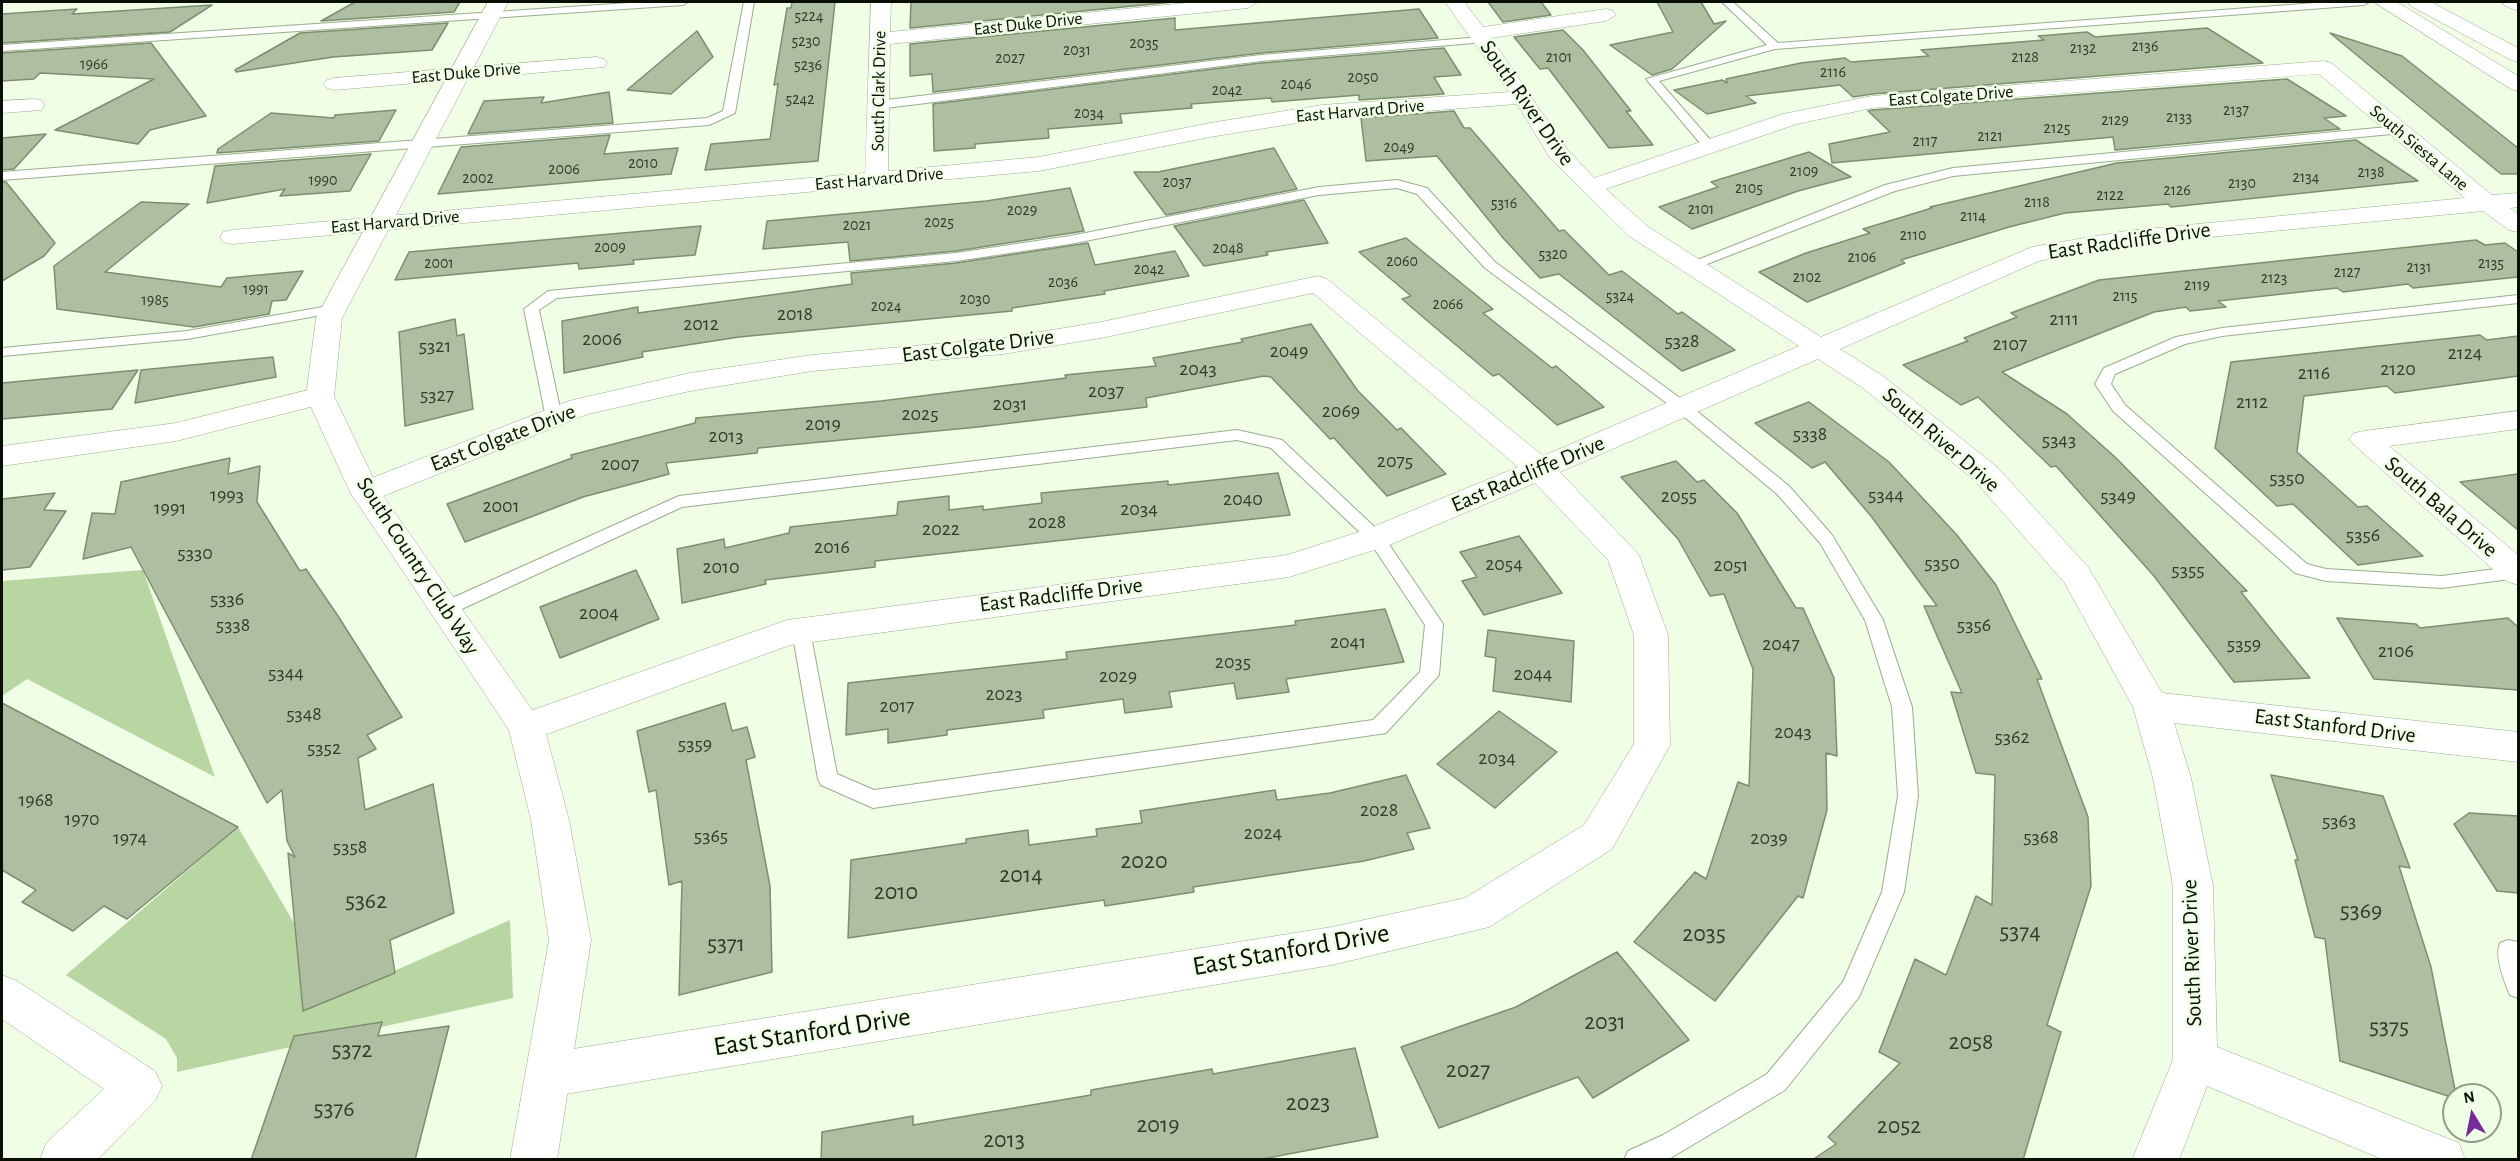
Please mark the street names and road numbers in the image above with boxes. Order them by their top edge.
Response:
street label: East Duke Drive [972,8,1084,40]
street label: South Clark Drive [867,31,891,151]
street label: South River Drive [1474,35,1580,171]
street label: East Duke Drive [411,57,521,89]
street label: East Colgate Drive [1888,81,2014,111]
street label: East Harvard Drive [1295,95,1425,127]
street label: South Siesta Lane [2365,100,2473,196]
street label: East Harvard Drive [814,163,944,195]
street label: East Harvard Drive [330,206,460,238]
street label: East Radcliffe Drive [2046,217,2212,265]
street label: East Colgate Drive [900,324,1056,368]
street label: South River Drive [1877,382,2005,498]
street label: East Colgate Drive [427,398,579,478]
street label: East Radcliffe Drive [1447,430,1609,518]
street label: South Bala Drive [2379,451,2503,563]
street label: South Country Club Way [351,472,485,660]
street label: East Radcliffe Drive [978,572,1144,618]
street label: East Stanford Drive [2253,703,2417,749]
street label: South River Drive [2176,879,2208,1027]
street label: East Stanford Drive [1190,917,1392,983]
street label: East Stanford Drive [711,1000,913,1064]

